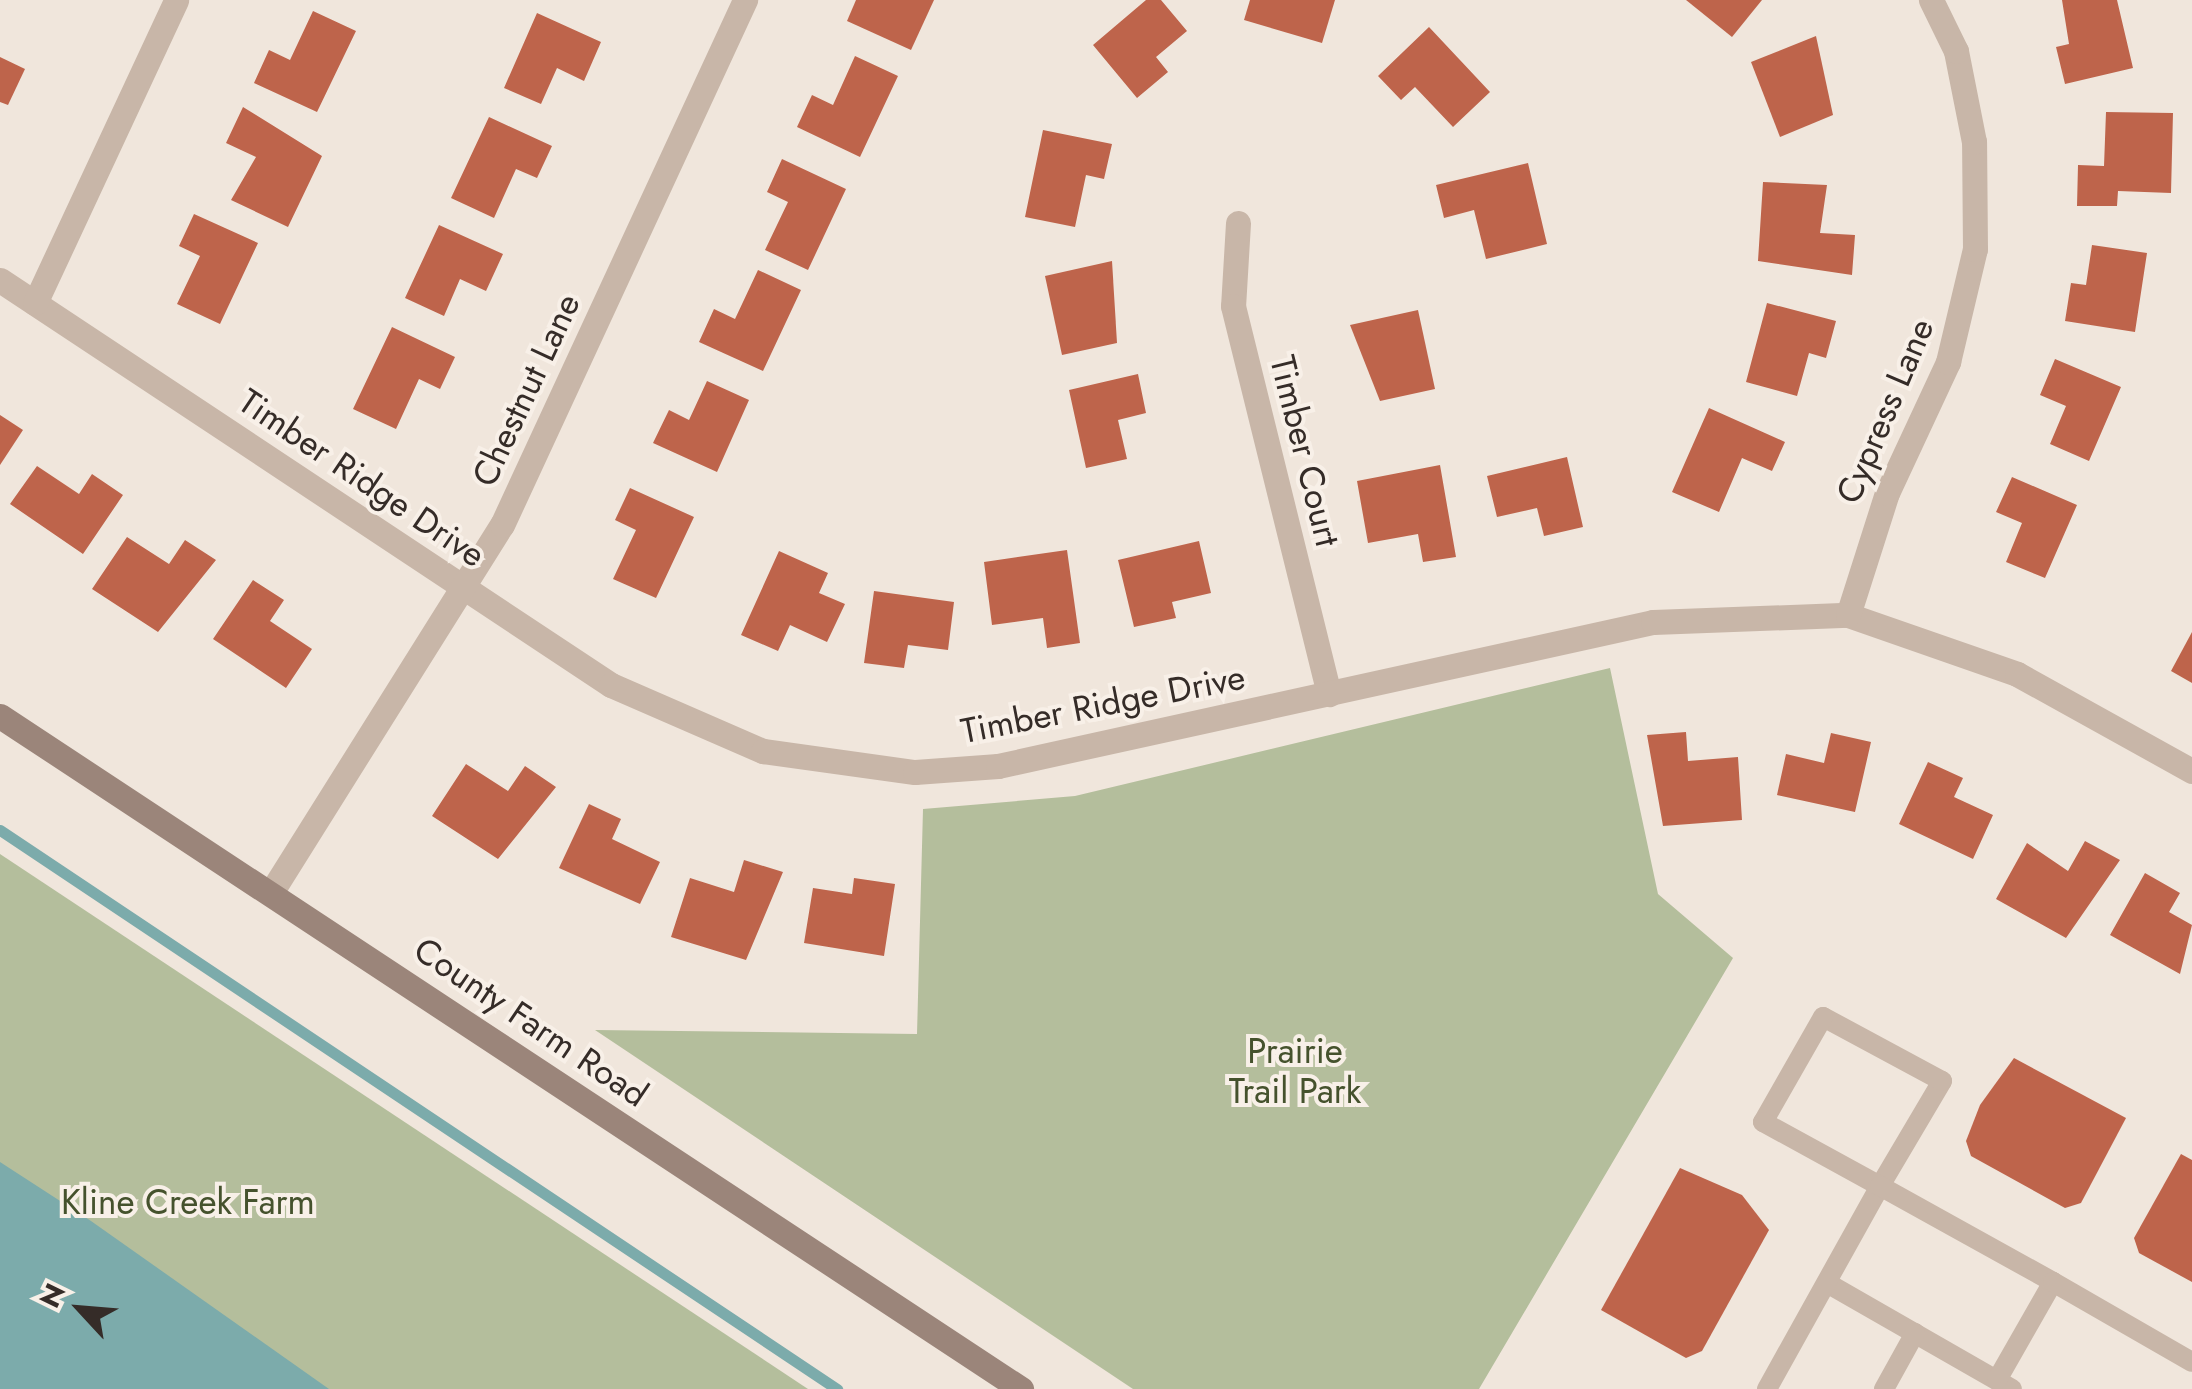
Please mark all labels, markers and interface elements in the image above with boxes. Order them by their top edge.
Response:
street label: Chestnut Lane [463,287,589,493]
street label: Cypress Lane [1827,312,1943,510]
street label: Timber Court [1261,351,1349,551]
street label: Timber Ridge Drive [231,380,493,576]
street label: Timber Ridge Drive [958,656,1248,752]
street label: County Farm Road [406,928,656,1116]
park label: Prairie Trail Park [1229,1030,1361,1112]
park label: Kline Creek Farm [61,1181,315,1223]
north arrow [30,1259,130,1359]
text: N [29,1277,76,1315]

